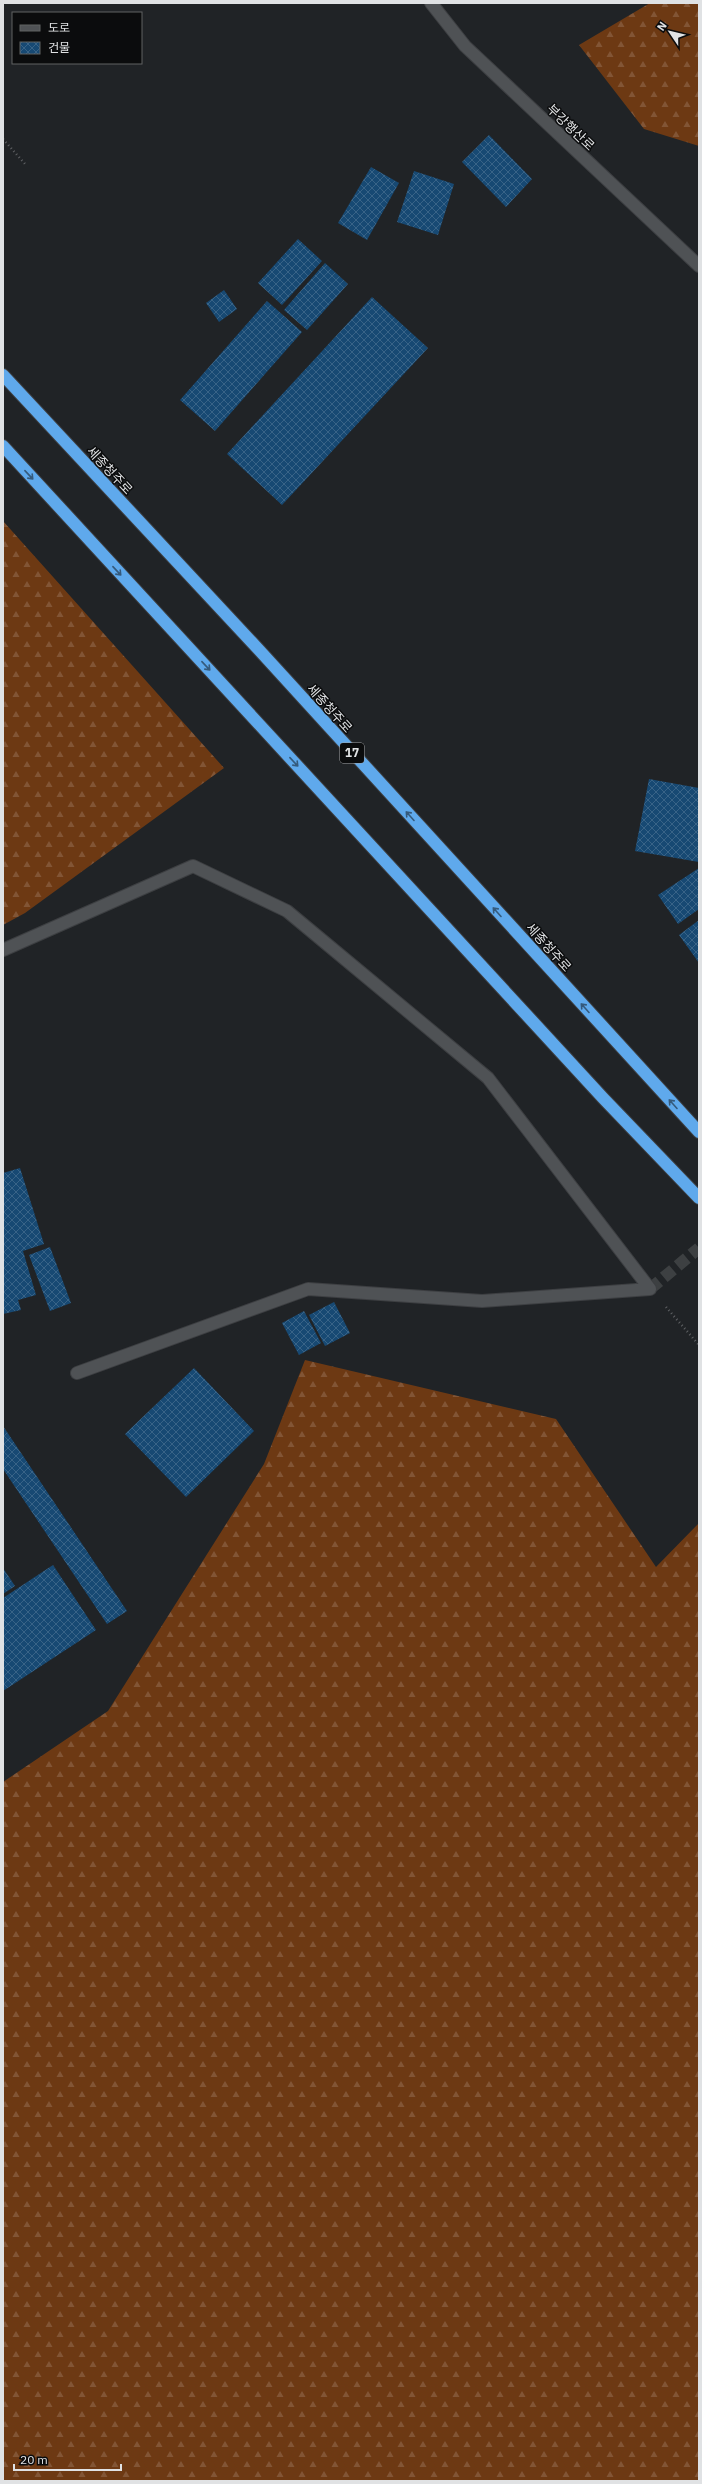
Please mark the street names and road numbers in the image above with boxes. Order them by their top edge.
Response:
street label: 부강행산로 [543,100,598,154]
street label: 세종청주로 [83,443,136,498]
street label: 세종청주로 [303,680,356,736]
road number: 17 [340,743,364,763]
street label: 세종청주로 [522,919,575,975]

